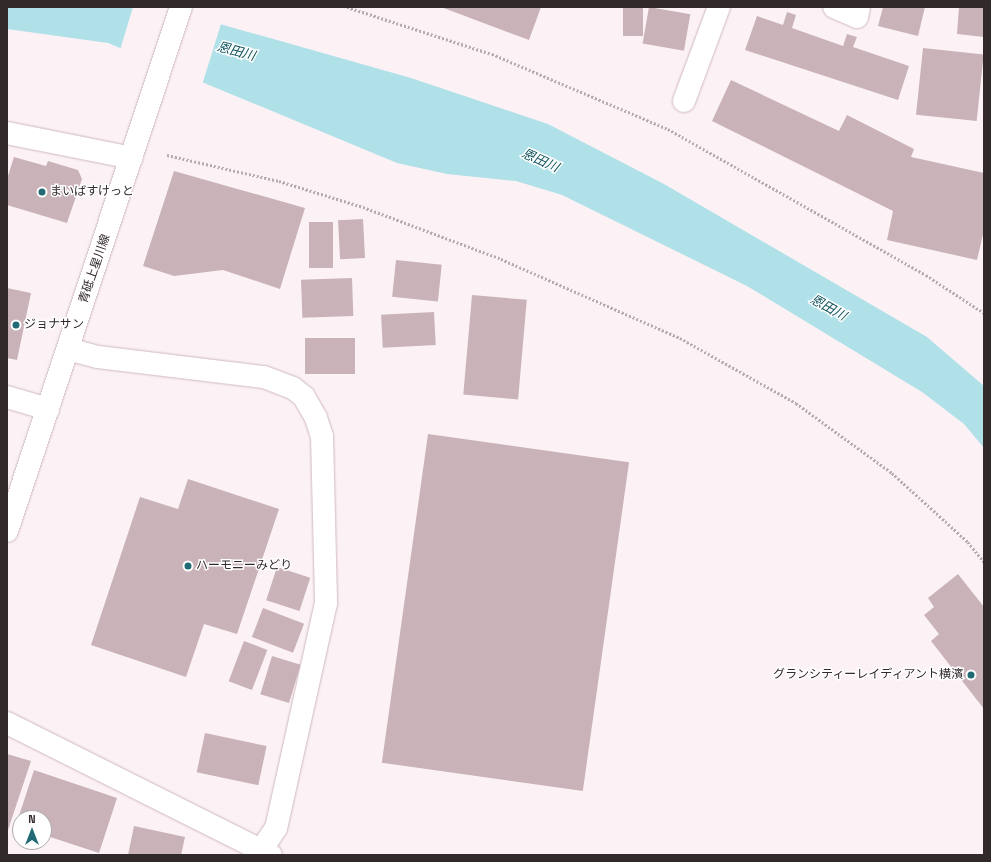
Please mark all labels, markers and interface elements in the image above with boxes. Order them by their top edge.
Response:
water label: 恩田川 [215,39,257,65]
water label: 恩田川 [519,146,561,176]
place label: まいばすけっと [50,185,134,199]
marker: まいばすけっと [37,187,47,197]
street label: 青砥上星川線 [76,233,114,305]
water label: 恩田川 [807,292,849,324]
place label: ジョナサン [24,318,84,332]
marker: ジョナサン [11,320,21,330]
place label: ハーモニーみどり [196,559,292,573]
marker: ハーモニーみどり [183,561,193,571]
place label: グランシティーレイディアント横濱 [771,668,963,682]
marker: グランシティーレイディアント横濱 [966,670,976,680]
north arrow [12,810,52,850]
text: N [28,812,36,826]

